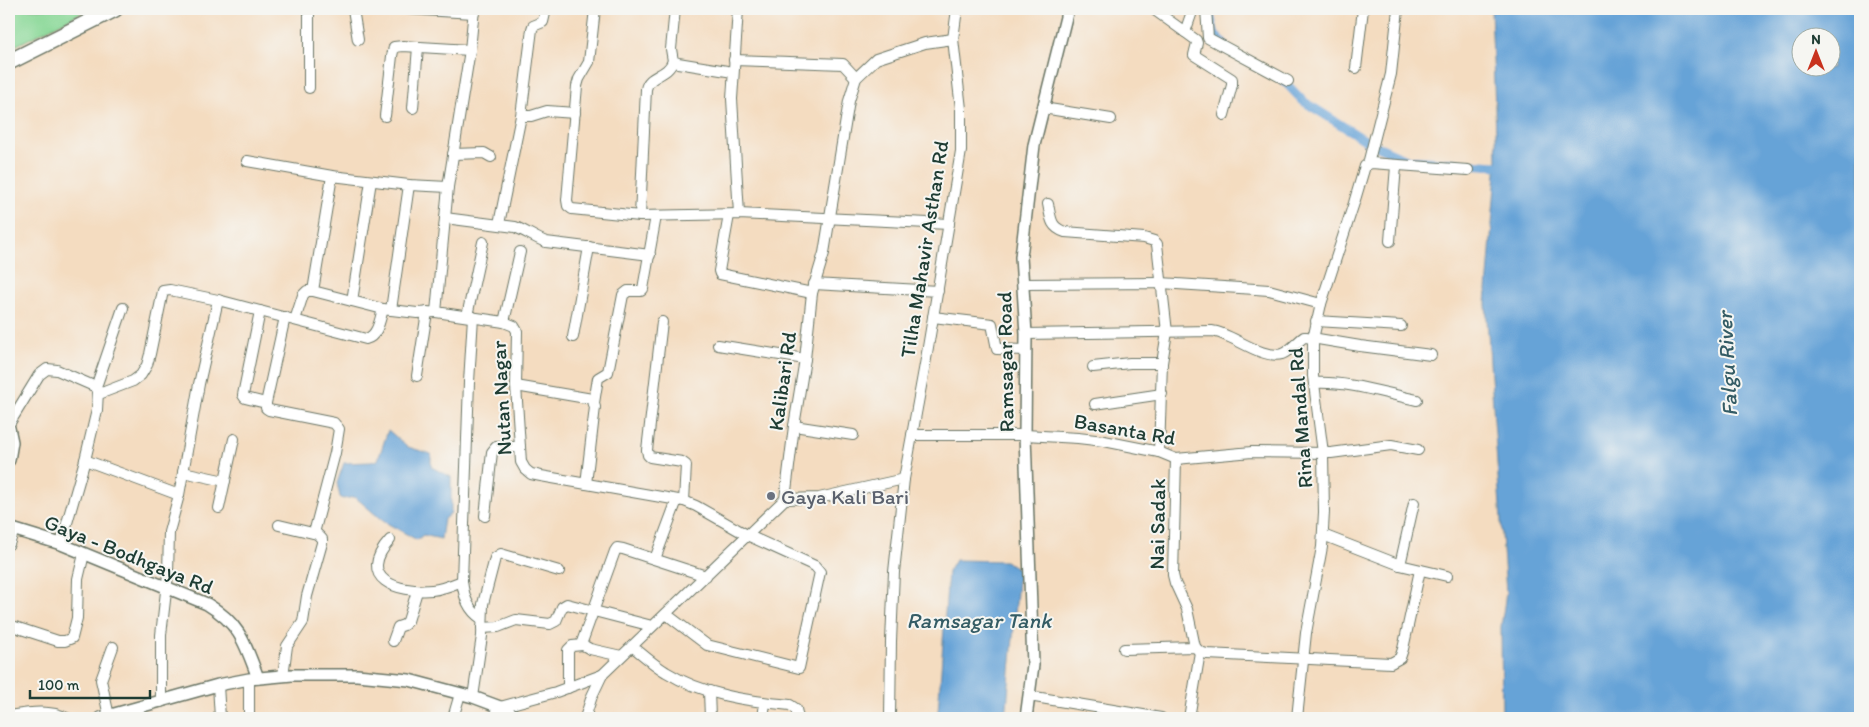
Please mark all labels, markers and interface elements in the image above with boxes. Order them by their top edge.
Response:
north arrow [1792,28,1842,78]
text: N [1811,31,1821,48]
street label: Tilha Mahavir Asthan Rd [894,138,954,359]
street label: Ramsagar Road [991,292,1019,432]
water label: Falgu River [1711,309,1743,417]
street label: Kalibari Rd [763,329,801,432]
street label: Nutan Nagar [485,339,516,456]
street label: Rina Mandal Rd [1283,347,1317,489]
street label: Basanta Rd [1072,408,1178,450]
street label: Nai Sadak [1144,478,1170,570]
place label: Gaya Kali Bari [781,484,909,509]
marker: Gaya Kali Bari [765,490,777,502]
street label: Gaya - Bodhgaya Rd [41,509,217,599]
water label: Ramsagar Tank [907,607,1053,634]
scale bar [30,667,150,699]
text: 100 m [38,676,80,694]

